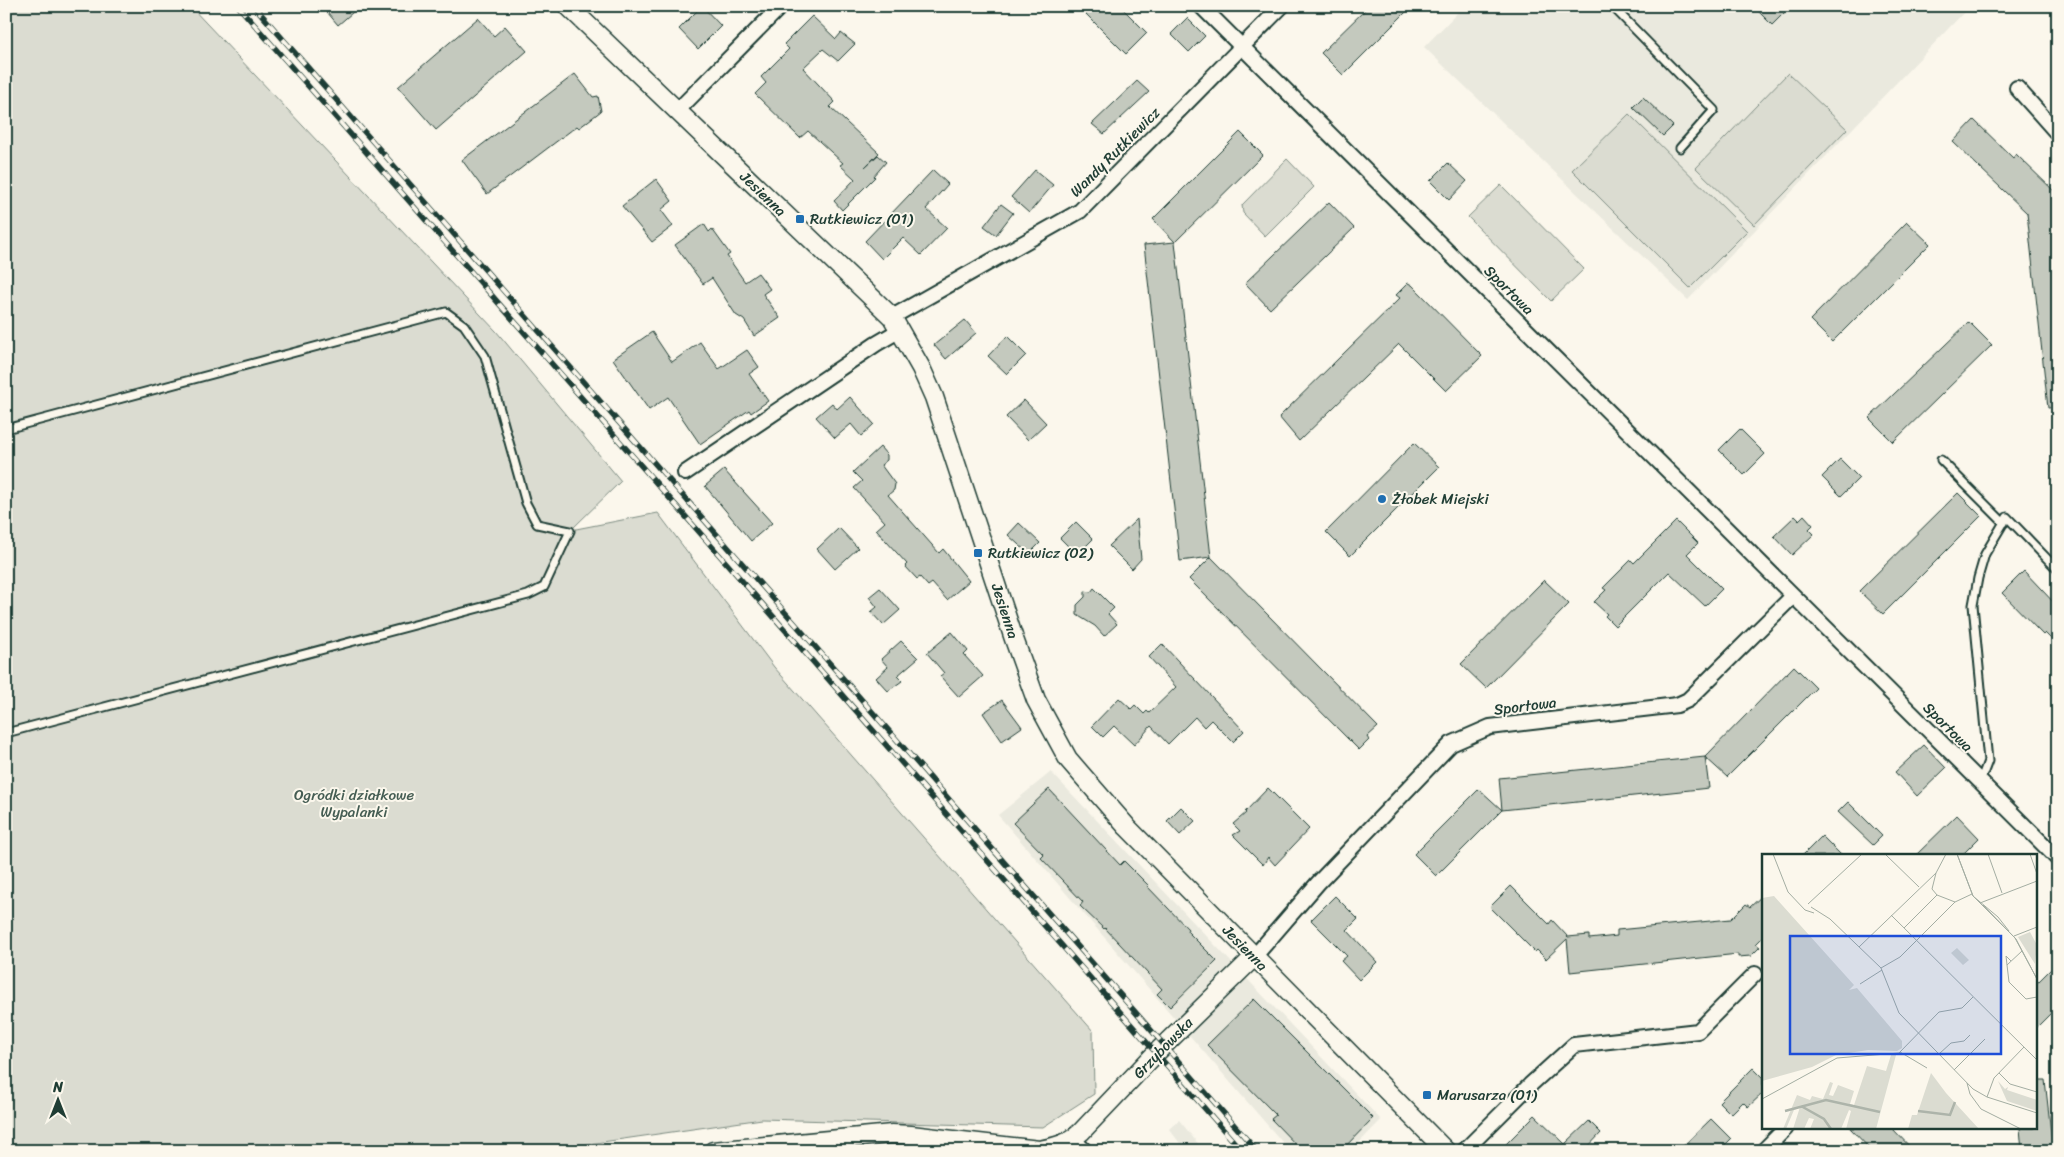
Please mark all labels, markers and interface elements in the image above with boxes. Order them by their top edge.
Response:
street label: Wandy Rutkiewicz [1064,100,1167,203]
street label: Jesienna [733,164,793,223]
place label: Rutkiewicz (01) [810,206,913,232]
marker: Rutkiewicz (01) [794,213,806,225]
street label: Sportowa [1478,259,1541,322]
place label: Żłobek Miejski [1392,486,1490,512]
marker: Żłobek Miejski [1376,493,1388,505]
place label: Rutkiewicz (02) [988,540,1093,566]
marker: Rutkiewicz (02) [972,547,984,559]
street label: Jesienna [984,579,1026,642]
street label: Sportowa [1492,689,1558,723]
street label: Sportowa [1917,696,1980,759]
park label: Ogródki działkowe Wypalanki [294,782,414,825]
inset map [1762,854,2036,1130]
street label: Jesienna [1215,918,1274,978]
street label: Grzybowska [1126,1011,1200,1085]
north arrow [32,1074,82,1124]
text: N [52,1075,63,1100]
place label: Marusarza (01) [1437,1082,1537,1108]
marker: Marusarza (01) [1421,1089,1433,1101]

